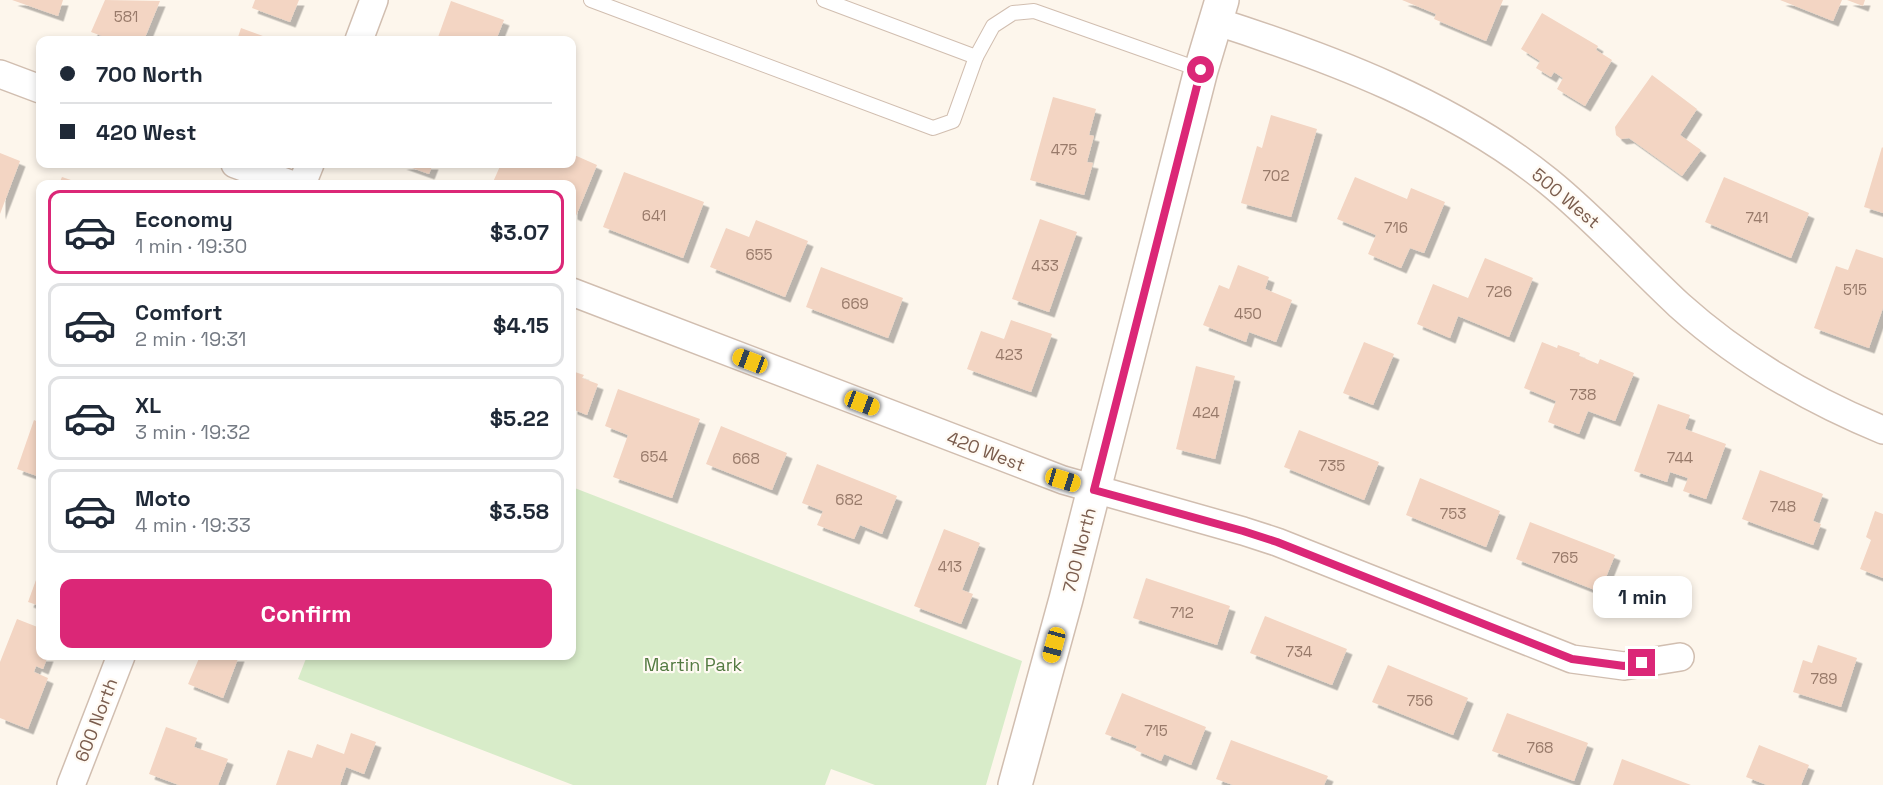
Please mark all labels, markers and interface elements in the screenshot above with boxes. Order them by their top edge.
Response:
house number: 581 [114,7,138,26]
route start [1187,56,1214,83]
text: 700 North [96,60,203,88]
text: 420 West [96,118,196,146]
house number: 475 [1051,140,1077,159]
street label: 500 West [1527,163,1605,233]
house number: 702 [1262,166,1290,185]
icon: car [63,205,117,259]
text: Economy [135,205,233,233]
house number: 641 [642,206,666,225]
house number: 741 [1746,208,1768,227]
text: $3.07 [490,218,549,246]
house number: 716 [1384,218,1408,237]
text: 1 min · 19:30 [135,233,247,259]
house number: 655 [745,245,773,264]
house number: 433 [1031,256,1059,275]
house number: 515 [1843,280,1867,299]
house number: 726 [1486,282,1512,301]
house number: 669 [841,294,869,313]
icon: car [63,298,117,352]
text: Comfort [135,298,223,326]
house number: 450 [1234,304,1262,323]
text: $4.15 [493,311,549,339]
text: 2 min · 19:31 [135,326,246,352]
house number: 423 [995,345,1023,364]
car [730,346,770,376]
house number: 738 [1570,385,1596,404]
car [842,388,882,418]
icon: car [63,391,117,445]
text: XL [135,391,161,419]
house number: 424 [1192,403,1220,422]
text: $5.22 [490,404,549,432]
text: 3 min · 19:32 [135,419,250,445]
street label: 420 West [944,426,1028,476]
house number: 654 [640,447,668,466]
house number: 744 [1667,448,1693,467]
house number: 668 [732,449,760,468]
house number: 735 [1319,456,1345,475]
car [1043,466,1083,494]
icon: car [63,484,117,538]
text: Moto [135,484,191,512]
house number: 682 [835,490,863,509]
text: $3.58 [489,497,549,525]
house number: 748 [1770,497,1796,516]
house number: 753 [1440,504,1466,523]
street label: 700 North [1057,505,1101,595]
text: 4 min · 19:33 [135,512,251,538]
house number: 765 [1552,548,1578,567]
house number: 413 [938,557,962,576]
callout: 1 min [1592,576,1692,618]
button: Confirm [60,579,552,648]
text: 1 min [1618,584,1667,610]
house number: 712 [1170,603,1194,622]
car [1041,625,1067,665]
house number: 734 [1286,642,1312,661]
route end [1628,649,1655,676]
park label: Martin Park [644,653,743,676]
house number: 789 [1811,669,1837,688]
street label: 600 North [70,675,122,765]
house number: 756 [1407,691,1433,710]
house number: 715 [1144,721,1168,740]
house number: 768 [1527,738,1553,757]

